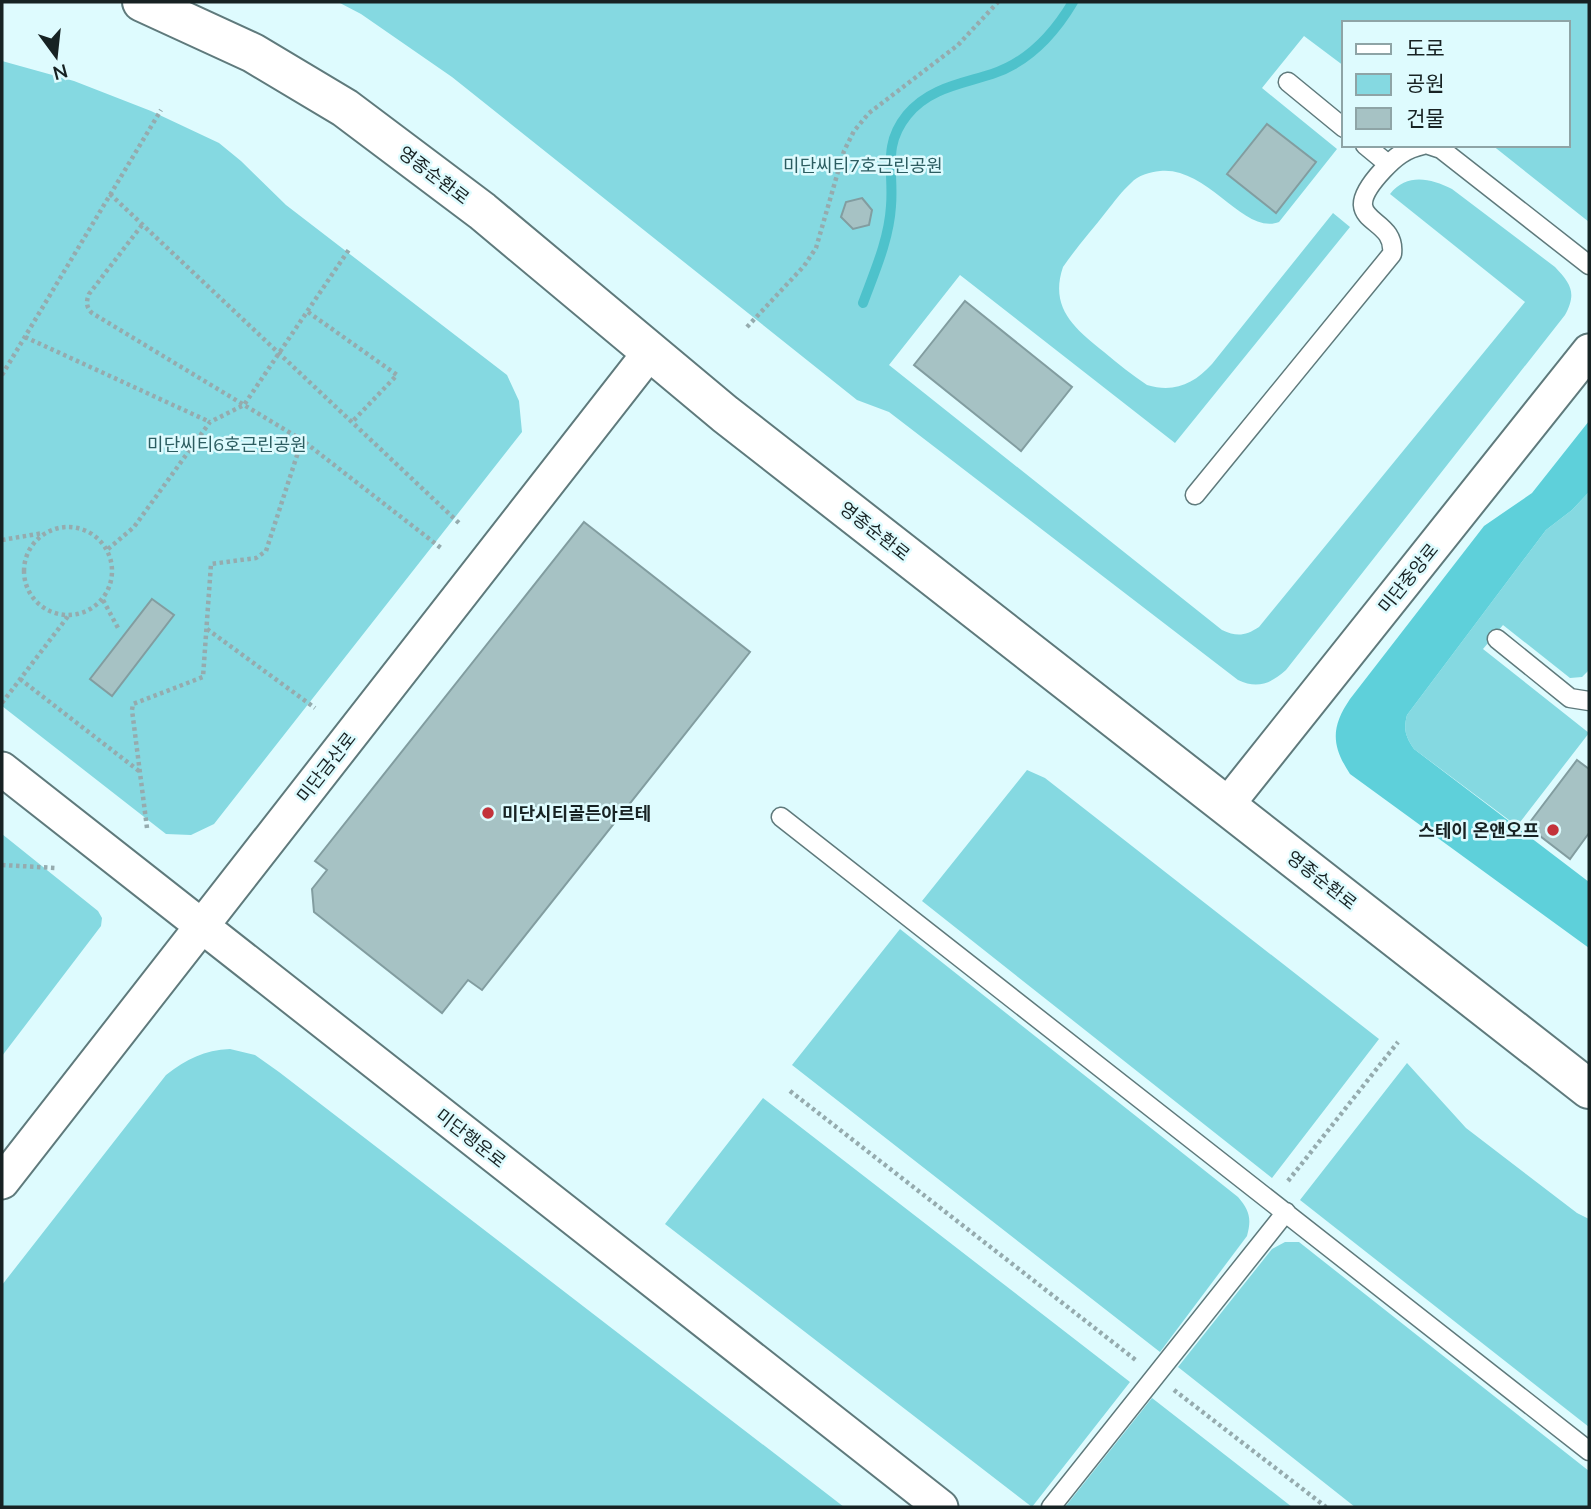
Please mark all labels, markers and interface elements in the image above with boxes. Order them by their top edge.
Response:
north arrow [21,21,91,91]
legend [1342,21,1570,147]
text: 도로 [1406,35,1445,61]
text: N [50,59,70,86]
text: 공원 [1406,70,1445,96]
text: 건물 [1406,105,1445,131]
street label: 영종순환로 [394,141,474,209]
park label: 미단씨티7호근린공원 [783,154,943,177]
park label: 미단씨티6호근린공원 [147,433,307,456]
street label: 영종순환로 [835,496,915,566]
street label: 미단중앙로 [1373,539,1443,617]
street label: 미단금산로 [291,727,361,807]
place label: 미단시티골든아르테 [502,802,651,825]
marker: 미단시티골든아르테 [480,805,496,821]
place label: 스테이 온앤오프 [1418,819,1539,842]
marker: 스테이 온앤오프 [1545,822,1561,838]
street label: 영종순환로 [1282,845,1362,915]
street label: 미단행운로 [431,1103,511,1173]

